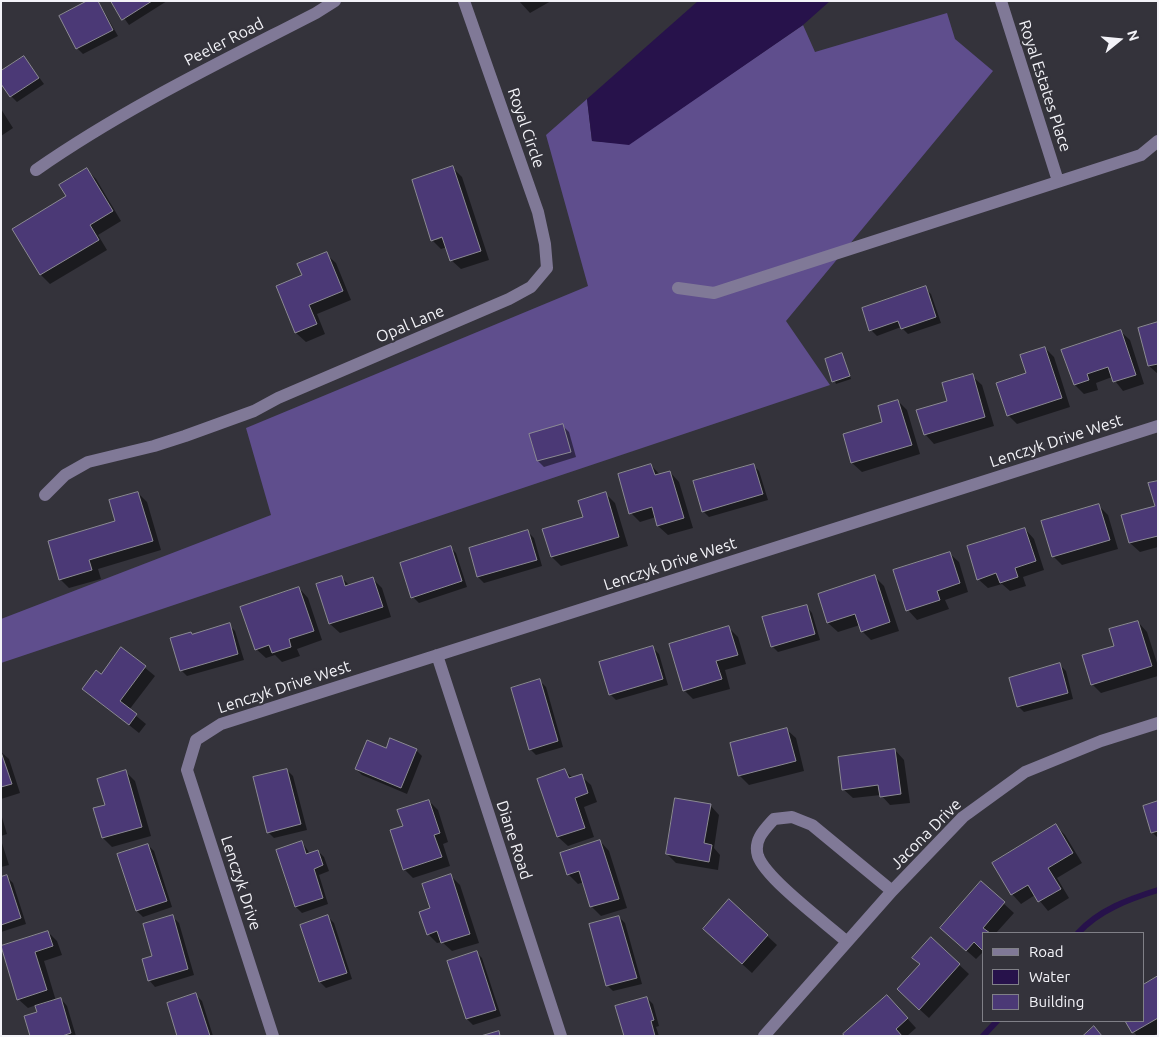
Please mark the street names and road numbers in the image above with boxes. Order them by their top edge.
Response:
street label: Peeler Road [181,14,267,70]
street label: Royal Estates Place [1015,18,1075,154]
street label: Royal Circle [503,86,549,170]
street label: Opal Lane [373,301,447,347]
street label: Lenczyk Drive West [987,410,1125,472]
street label: Lenczyk Drive West [601,533,739,595]
street label: Lenczyk Drive West [215,656,353,718]
street label: Jacona Drive [887,795,965,873]
street label: Diane Road [492,798,536,882]
street label: Lenczyk Drive [217,833,265,933]

